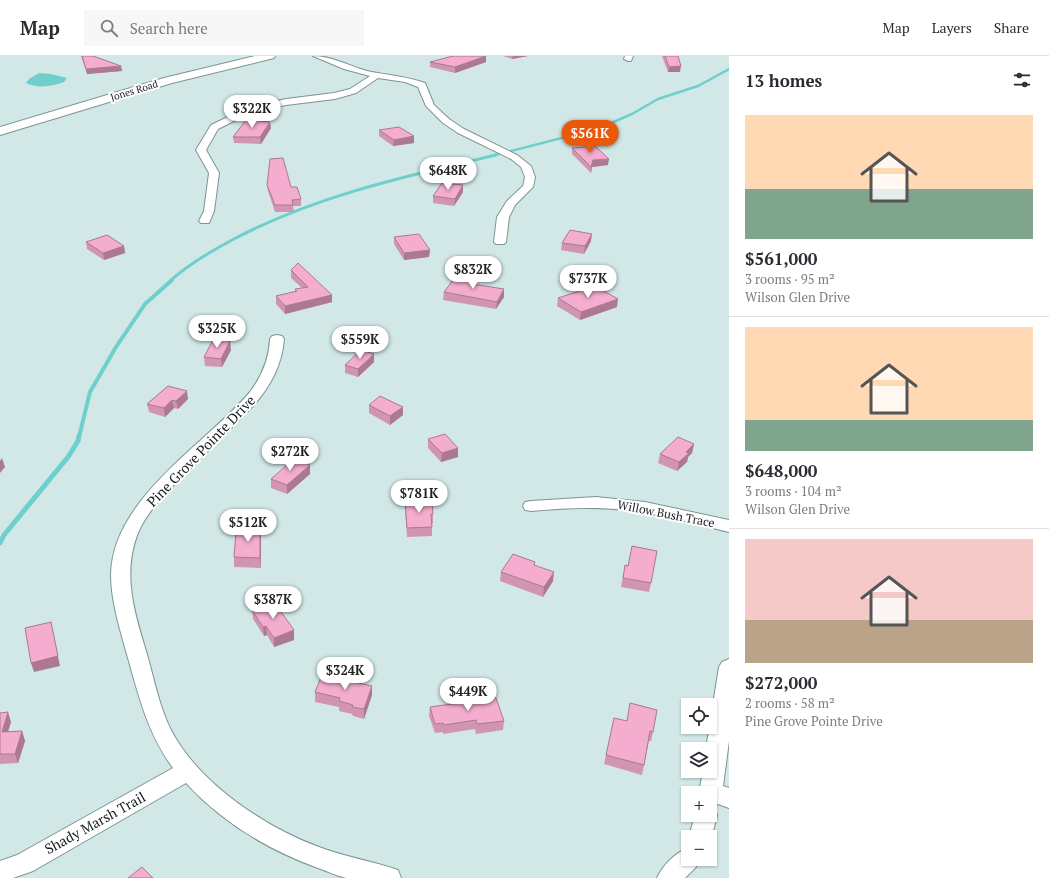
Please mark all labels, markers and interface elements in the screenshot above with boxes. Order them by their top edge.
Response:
search box [84,10,364,46]
text: Map [20,15,60,40]
icon: search [98,17,120,39]
text: Search here [130,18,208,38]
text: Map [883,18,910,37]
text: Layers [932,18,972,37]
text: Share [994,18,1029,37]
text: 13 homes [745,69,822,92]
icon: filters [1011,69,1033,91]
street label: Jones Road [109,77,160,104]
pin: $322K [224,95,280,129]
text: $322K [233,99,271,117]
pin: $561K [562,120,618,154]
text: $561K [571,124,609,142]
icon: home [853,141,925,213]
pin: $648K [420,157,476,191]
text: $648K [429,161,467,179]
text: $561,000 [745,247,817,270]
pin: $832K [445,256,501,290]
text: $832K [454,260,492,278]
pin: $737K [560,265,616,299]
text: $737K [569,269,607,287]
text: 3 rooms · 95 m² [745,270,835,288]
text: Wilson Glen Drive [745,288,850,306]
pin: $325K [189,315,245,349]
text: $325K [198,319,236,337]
pin: $559K [332,326,388,360]
text: $559K [341,330,379,348]
icon: home [853,353,925,425]
street label: Pine Grove Pointe Drive [142,391,259,511]
pin: $272K [262,438,318,472]
text: $272K [271,442,309,460]
text: $648,000 [745,459,817,482]
pin: $781K [391,480,447,514]
text: 3 rooms · 104 m² [745,482,842,500]
text: $781K [400,484,438,502]
street label: Willow Bush Trace [616,497,716,530]
text: Wilson Glen Drive [745,500,850,518]
pin: $512K [220,509,276,543]
text: $512K [229,513,267,531]
icon: home [853,565,925,637]
pin: $387K [245,586,301,620]
text: $387K [254,590,292,608]
pin: $324K [317,657,373,691]
text: $324K [326,661,364,679]
text: $272,000 [745,671,817,694]
pin: $449K [440,678,496,712]
text: $449K [449,682,487,700]
text: 2 rooms · 58 m² [745,694,835,712]
map controls [681,698,717,866]
button: locate [681,698,717,734]
text: Pine Grove Pointe Drive [745,712,883,730]
button: layers [681,742,717,778]
button: + [681,786,717,822]
street label: Shady Marsh Trail [41,787,149,858]
button: − [681,830,717,866]

